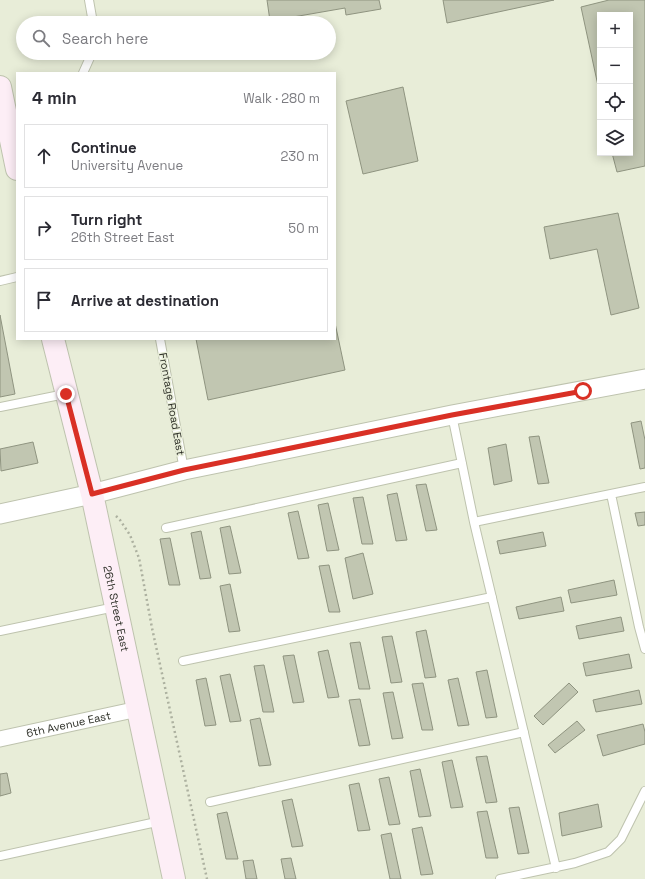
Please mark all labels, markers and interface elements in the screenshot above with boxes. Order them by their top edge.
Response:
map controls [597,12,633,156]
button: + [597,12,633,48]
search box [16,16,336,60]
icon: search [30,27,52,49]
text: Search here [62,29,148,48]
button: − [597,48,633,84]
button: locate [597,84,633,120]
text: 4 min [32,87,77,109]
text: Walk · 280 m [243,90,320,107]
button: layers [597,120,633,156]
text: Continue [71,138,137,157]
icon: ahead [33,145,55,167]
text: 230 m [281,148,319,165]
text: University Avenue [71,157,183,174]
text: Turn right [71,210,142,229]
icon: right [33,217,55,239]
text: 50 m [288,220,319,237]
text: 26th Street East [71,229,175,246]
icon: arrive [33,289,55,311]
text: Arrive at destination [71,291,219,310]
street label: Frontage Road East [156,352,188,456]
route start [574,382,592,400]
route end [57,385,75,403]
street label: 26th Street East [100,564,132,653]
street label: 6th Avenue East [25,708,112,740]

